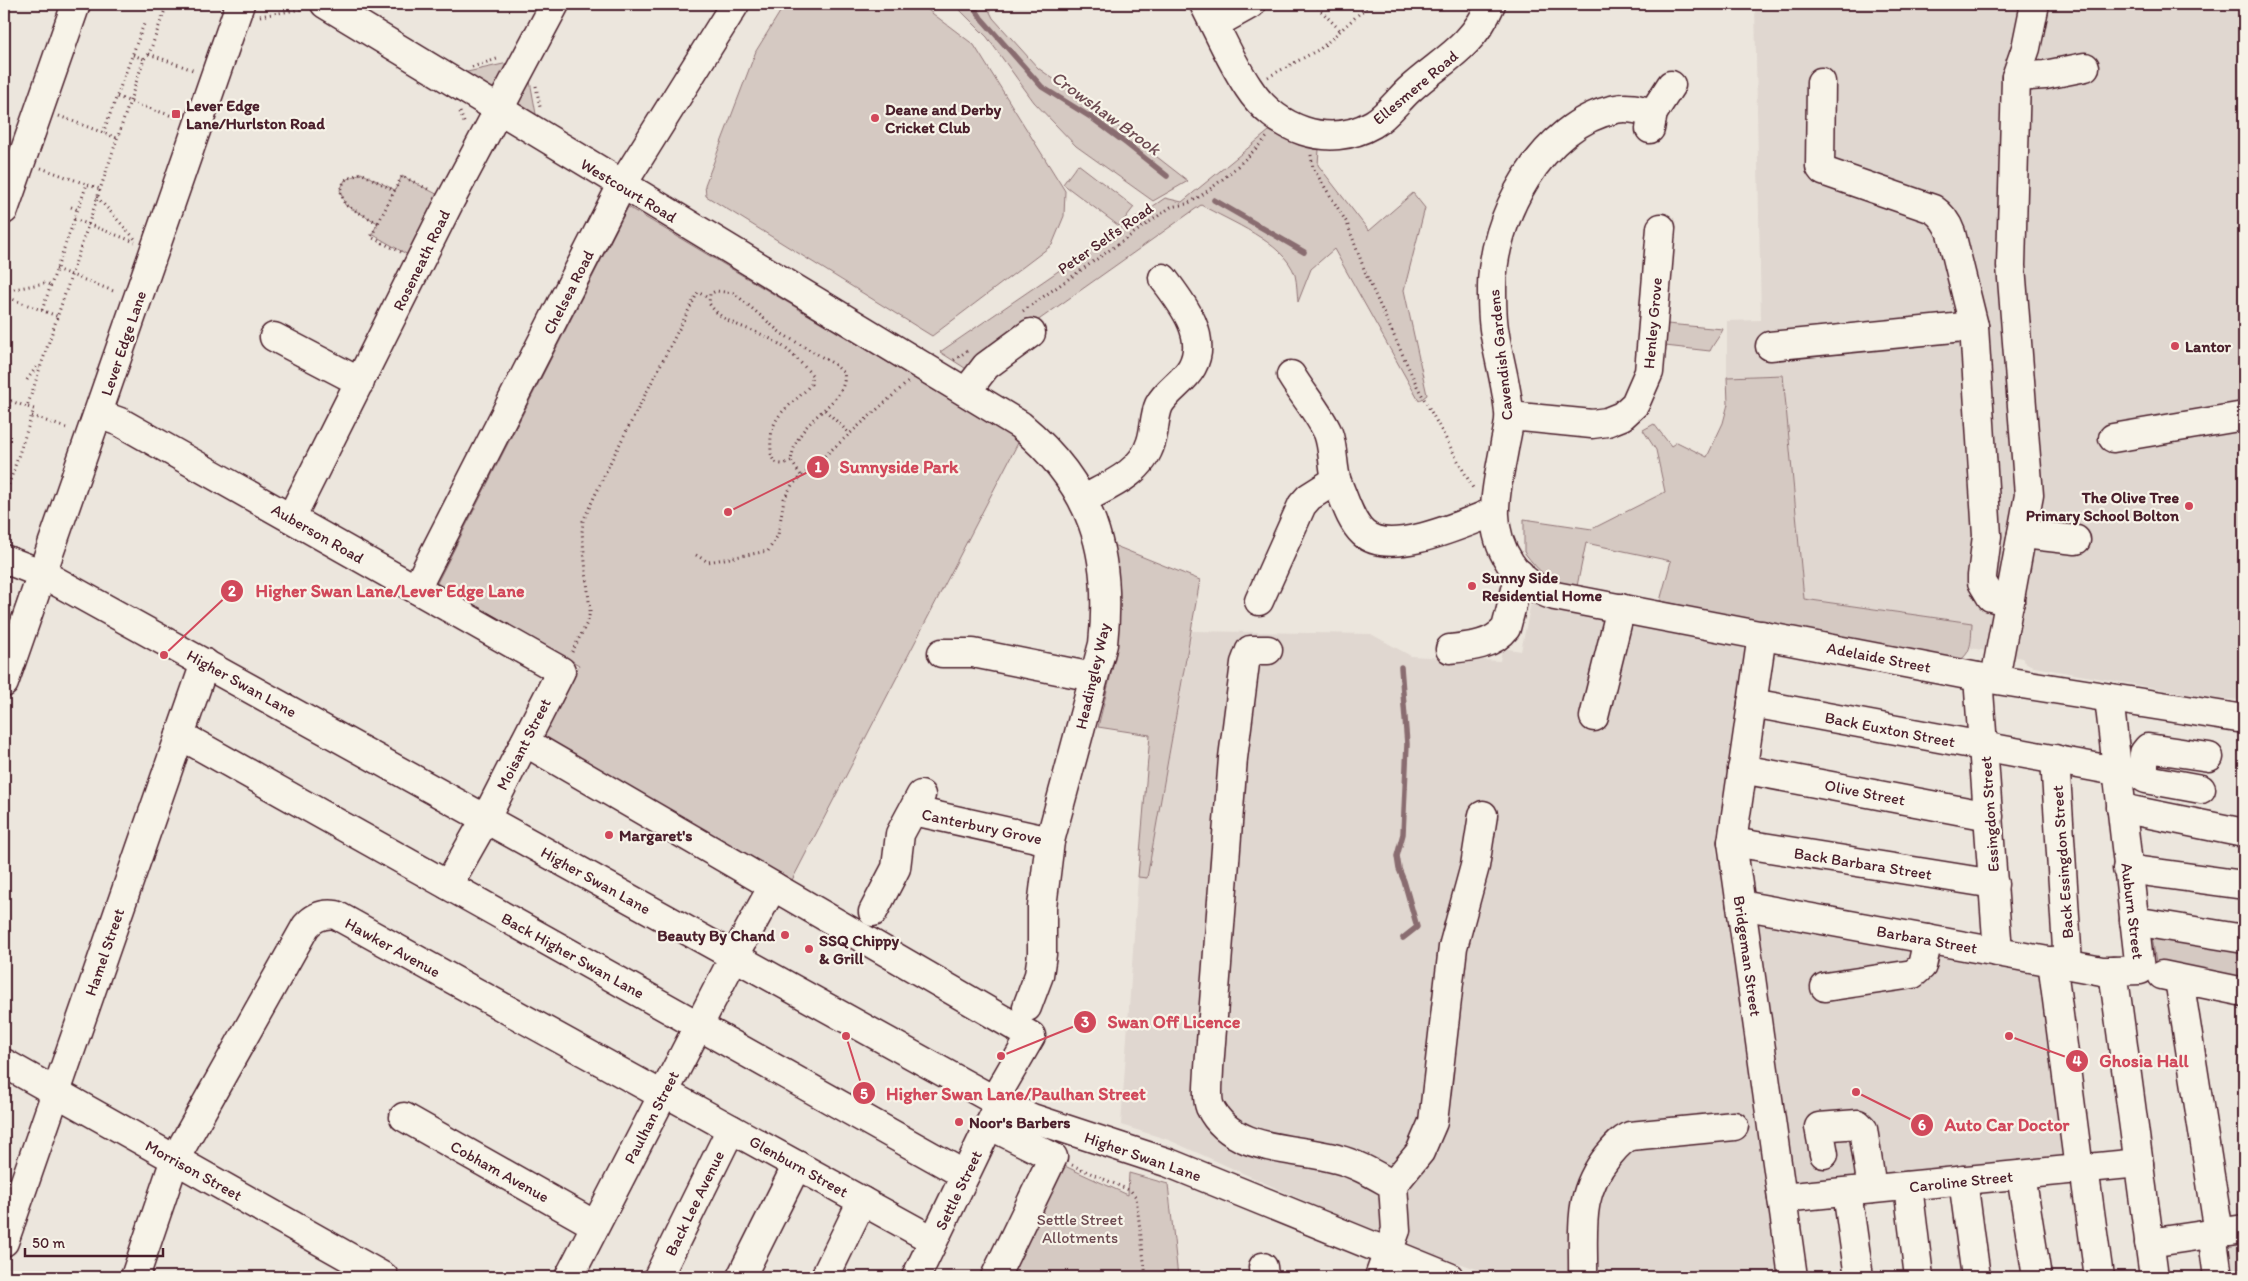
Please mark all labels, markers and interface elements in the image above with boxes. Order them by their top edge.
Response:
street label: Ellesmere Road [1369,46,1462,129]
water label: Crowshaw Brook [1047,66,1166,161]
place label: Lever Edge Lane/Hurlston Road [186,96,325,133]
place label: Deane and Derby Cricket Club [885,100,1001,137]
marker: Lever Edge Lane/Hurlston Road [170,108,182,120]
marker: Deane and Derby Cricket Club [869,112,881,124]
street label: Westcourt Road [577,154,680,227]
street label: Peter Selfs Road [1054,198,1157,278]
street label: Roseneath Road [389,206,454,314]
street label: Chelsea Road [539,247,598,338]
street label: Henley Grove [1639,277,1666,370]
street label: Lever Edge Lane [97,288,150,398]
street label: Cavendish Gardens [1484,288,1517,421]
place label: Lantor [2185,337,2232,356]
marker: Lantor [2169,340,2181,352]
callout: Sunnyside Park [805,451,969,484]
text: Sunnyside Park [840,456,959,478]
text: 1 [815,458,822,476]
place label: The Olive Tree Primary School Bolton [2026,488,2180,526]
street label: Auberson Road [268,499,368,568]
marker: The Olive Tree Primary School Bolton [2183,500,2195,512]
place label: Sunny Side Residential Home [1482,568,1603,605]
callout: Higher Swan Lane/Lever Edge Lane [220,574,534,607]
text: Higher Swan Lane/Lever Edge Lane [255,580,525,602]
marker: Sunny Side Residential Home [1466,580,1478,592]
text: 2 [228,582,236,600]
street label: Headingley Way [1071,621,1114,731]
street label: Adelaide Street [1825,638,1932,677]
street label: Higher Swan Lane [184,645,300,721]
street label: Moisant Street [492,695,555,793]
street label: Back Euxton Street [1823,708,1957,751]
street label: Essingdon Street [1976,755,2003,873]
street label: Olive Street [1823,775,1907,810]
street label: Back Essingdon Street [2048,785,2077,939]
street label: Canterbury Grove [920,804,1044,849]
place label: Margaret's [619,826,692,846]
marker: Margaret's [603,829,615,841]
street label: Higher Swan Lane [538,842,654,918]
street label: Back Barbara Street [1793,843,1933,884]
street label: Auburn Street [2117,862,2148,960]
street label: Bridgeman Street [1730,895,1765,1018]
street label: Hamel Street [81,906,128,998]
street label: Back Higher Swan Lane [498,908,648,1003]
street label: Hawker Avenue [342,913,444,981]
street label: Barbara Street [1875,921,1979,958]
place label: Beauty By Chand [657,926,775,946]
marker: Beauty By Chand [779,929,791,941]
place label: SSQ Chippy & Grill [819,931,900,968]
marker: SSQ Chippy & Grill [803,943,815,955]
callout: Swan Off Licence [1073,1006,1250,1039]
text: Swan Off Licence [1108,1011,1241,1033]
text: 3 [1081,1013,1089,1031]
callout: Ghosia Hall [2064,1044,2199,1077]
text: Ghosia Hall [2099,1050,2190,1072]
text: 4 [2072,1052,2082,1070]
street label: Paulhan Street [620,1068,683,1167]
callout: Higher Swan Lane/Paulhan Street [851,1077,1156,1110]
text: Higher Swan Lane/Paulhan Street [886,1083,1146,1105]
text: 5 [860,1085,868,1103]
callout: Auto Car Doctor [1909,1108,2080,1141]
place label: Noor's Barbers [969,1113,1070,1132]
text: Auto Car Doctor [1944,1114,2071,1136]
marker: Noor's Barbers [953,1116,965,1128]
text: 6 [1918,1116,1926,1134]
street label: Higher Swan Lane [1082,1128,1204,1185]
street label: Glenburn Street [746,1131,851,1201]
street label: Morrison Street [142,1136,246,1205]
street label: Cobham Avenue [447,1136,552,1206]
street label: Back Lee Avenue [661,1147,728,1259]
street label: Settle Street [931,1147,986,1233]
street label: Caroline Street [1908,1167,2014,1196]
park label: Settle Street Allotments [1037,1210,1123,1247]
scale bar [25,1226,162,1258]
text: 50 m [32,1234,65,1252]

